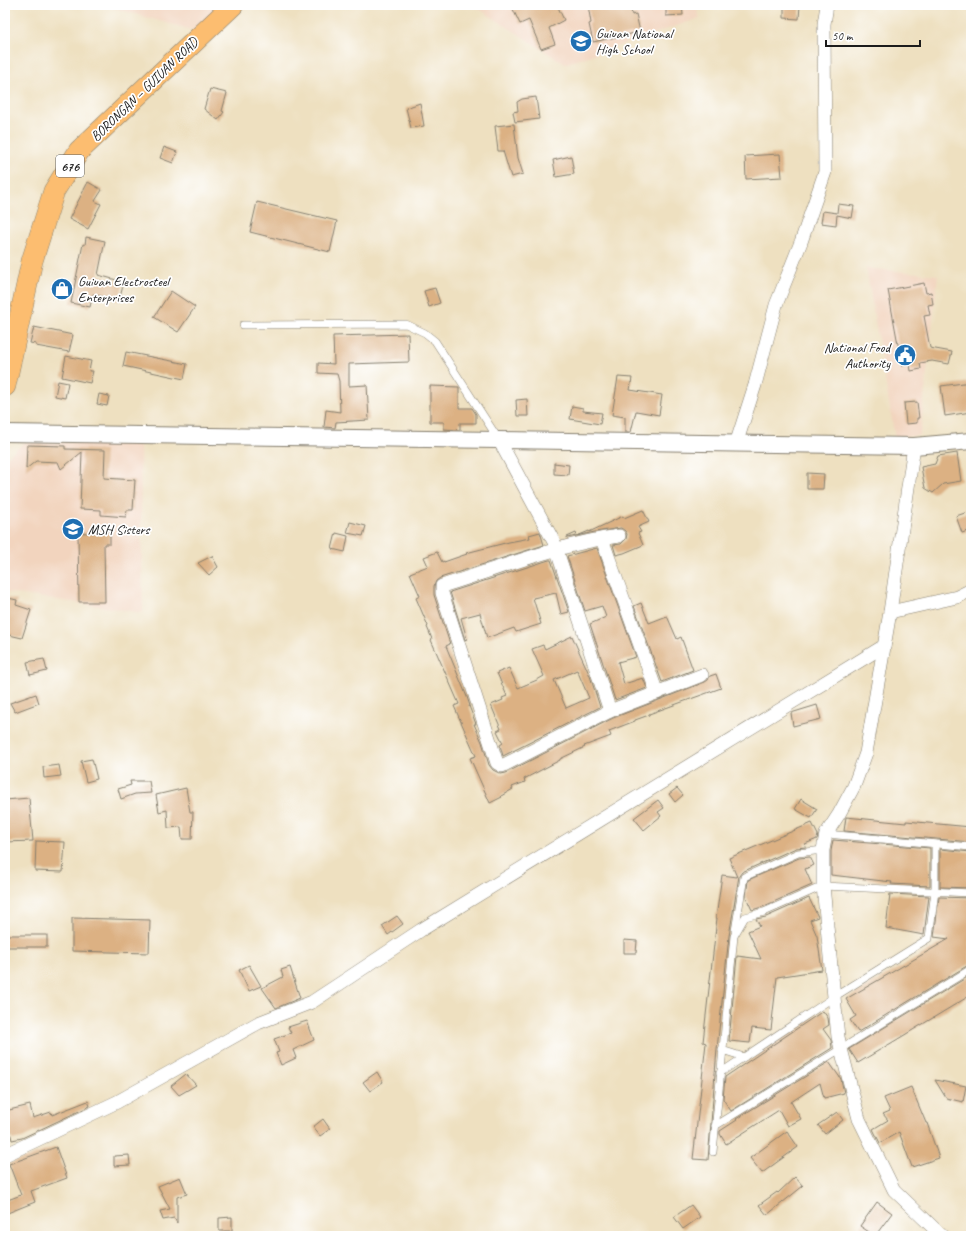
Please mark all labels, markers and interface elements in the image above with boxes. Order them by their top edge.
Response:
scale bar [826,22,920,48]
place label: Guiuan National High School [596,25,675,58]
school or university icon: Guiuan National High School [568,28,594,54]
text: 50 m [832,28,854,44]
street label: BORONGAN – GUIUAN ROAD [87,32,203,145]
road number: 676 [56,155,84,177]
place label: Guiuan Electrosteel Enterprises [78,273,171,306]
shop icon: Guiuan Electrosteel Enterprises [49,276,75,302]
place label: National Food Authority [824,339,892,372]
public building icon: National Food Authority [892,342,918,368]
school or university icon: MSH Sisters [60,516,86,542]
place label: MSH Sisters [88,521,151,538]

